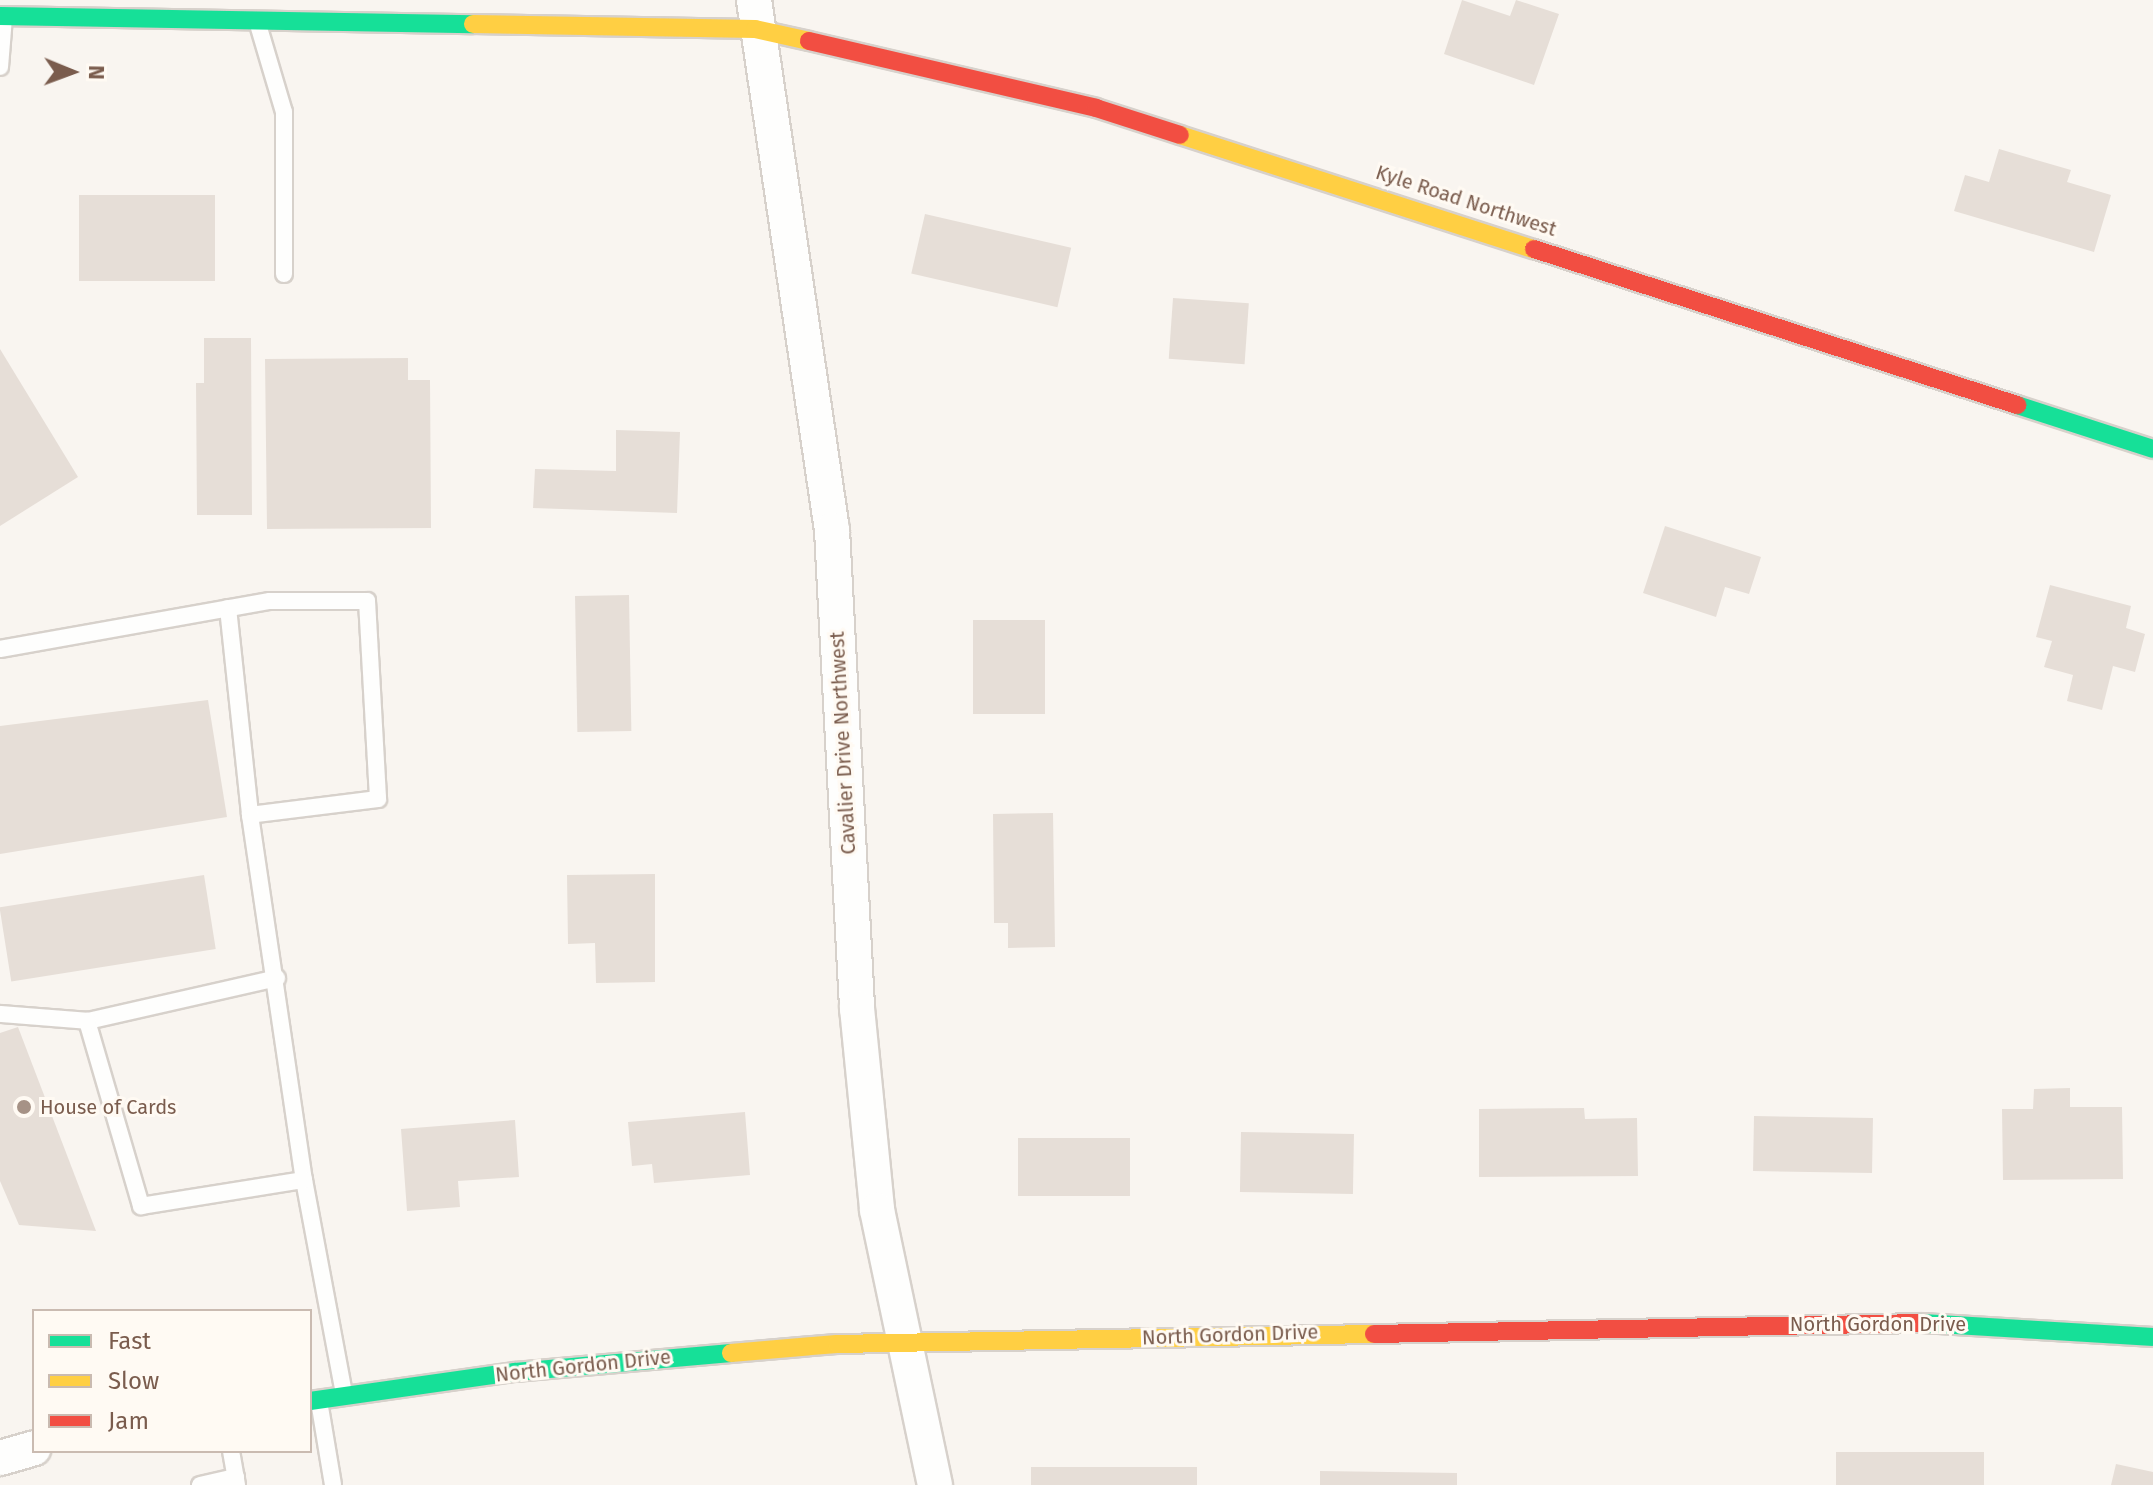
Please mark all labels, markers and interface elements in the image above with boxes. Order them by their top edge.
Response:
north arrow [32,32,112,112]
text: N [83,65,110,80]
street label: Kyle Road Northwest [1373,160,1559,242]
street label: Cavalier Drive Northwest [825,631,861,855]
place label: House of Cards [40,1095,176,1119]
marker: House of Cards [15,1098,33,1116]
legend [32,1309,312,1453]
street label: North Gordon Drive [1790,1312,1966,1336]
street label: North Gordon Drive [1141,1320,1319,1350]
text: Fast [108,1327,151,1355]
street label: North Gordon Drive [494,1345,672,1387]
text: Slow [108,1367,159,1395]
text: Jam [108,1407,149,1435]

